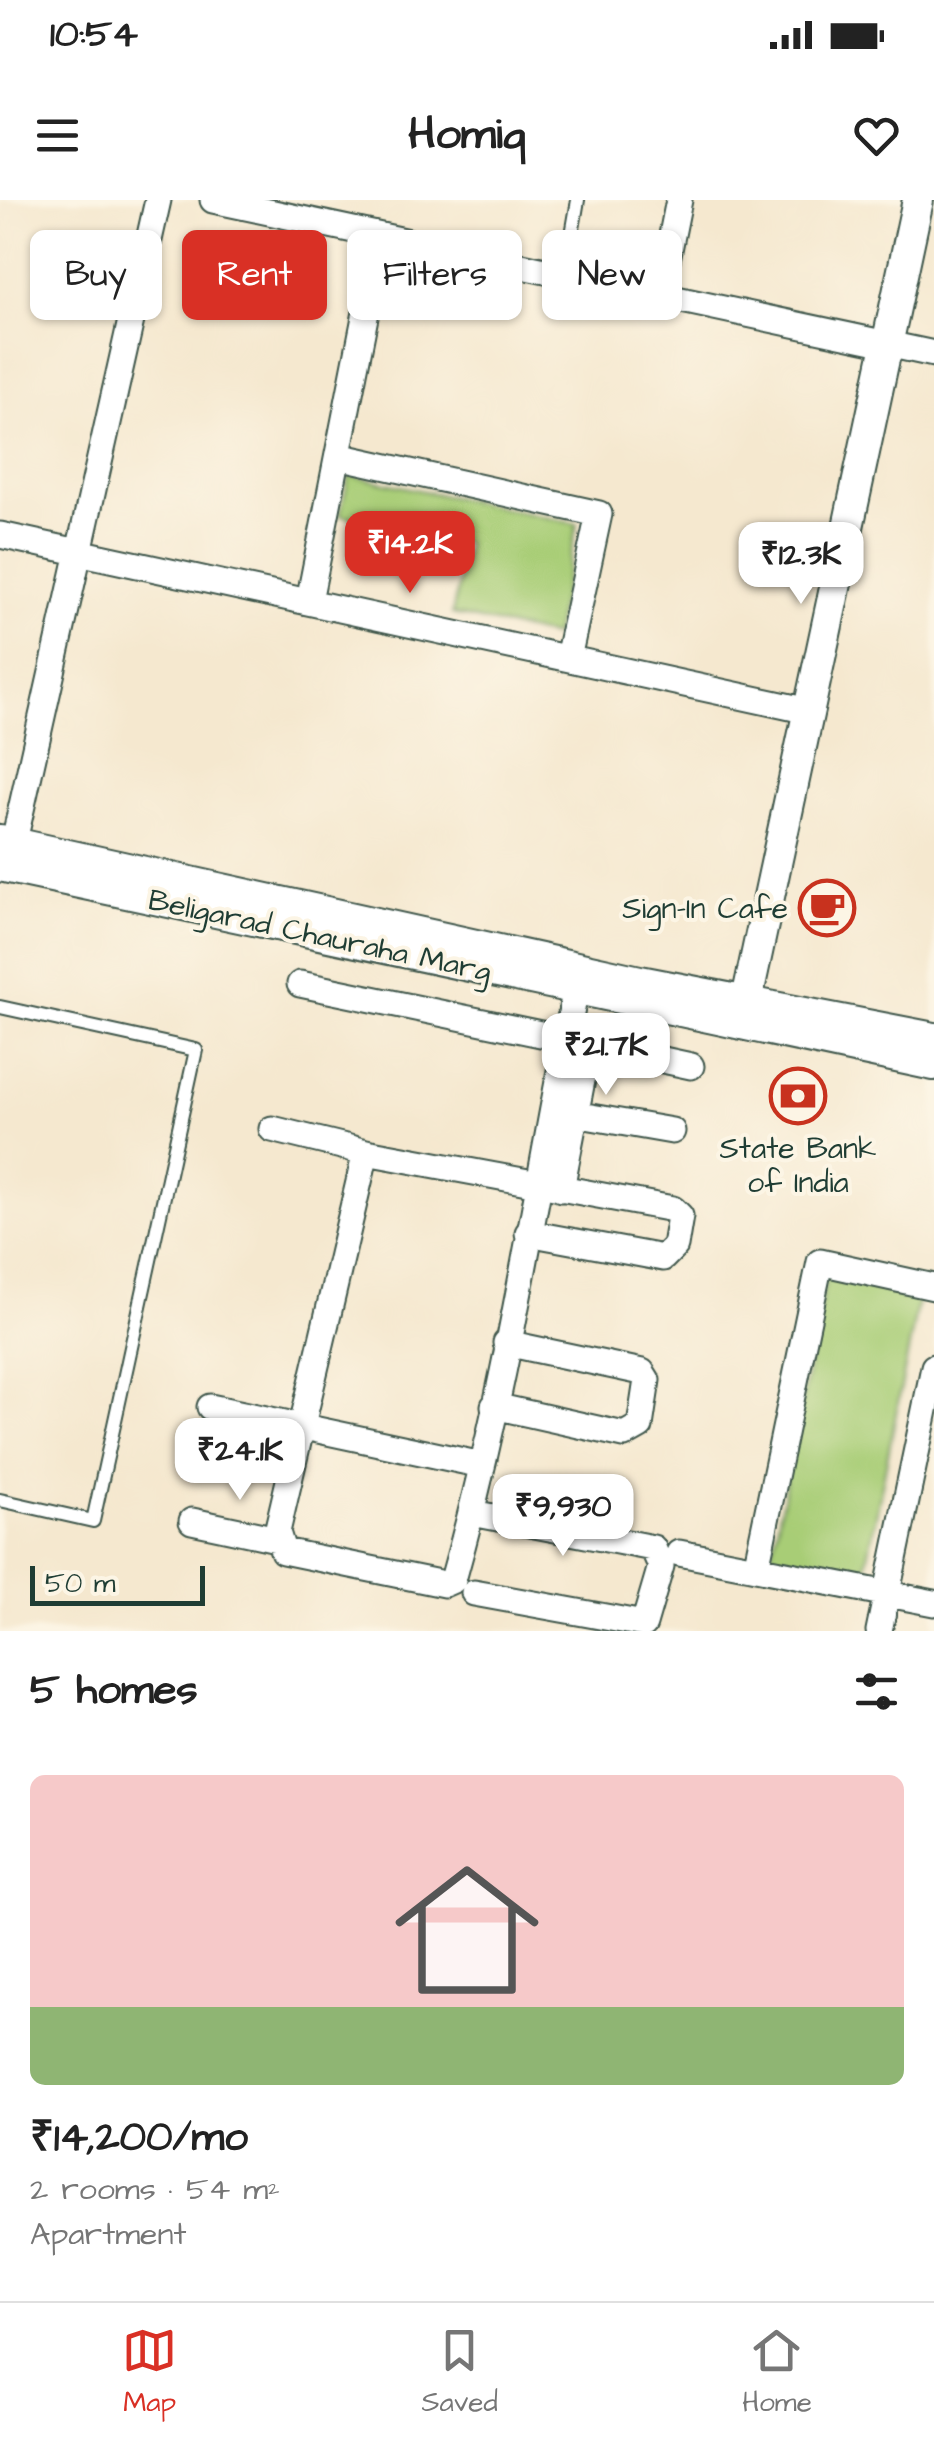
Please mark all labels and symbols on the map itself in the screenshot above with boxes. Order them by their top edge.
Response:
pin: ₹14.2K [329,511,491,596]
pin: ₹12.3K [720,522,882,607]
cafe icon: Sign-In Cafe [797,878,857,938]
street label: Beligarad Chauraha Marg [144,879,495,994]
place label: Sign-In Cafe [622,888,788,931]
pin: ₹21.7K [525,1013,687,1098]
bank icon: State Bank of India [768,1066,828,1126]
place label: State Bank of India [719,1128,877,1204]
pin: ₹24.1K [159,1418,321,1503]
pin: ₹9,930 [482,1474,644,1559]
scale bar [30,1561,205,1606]

